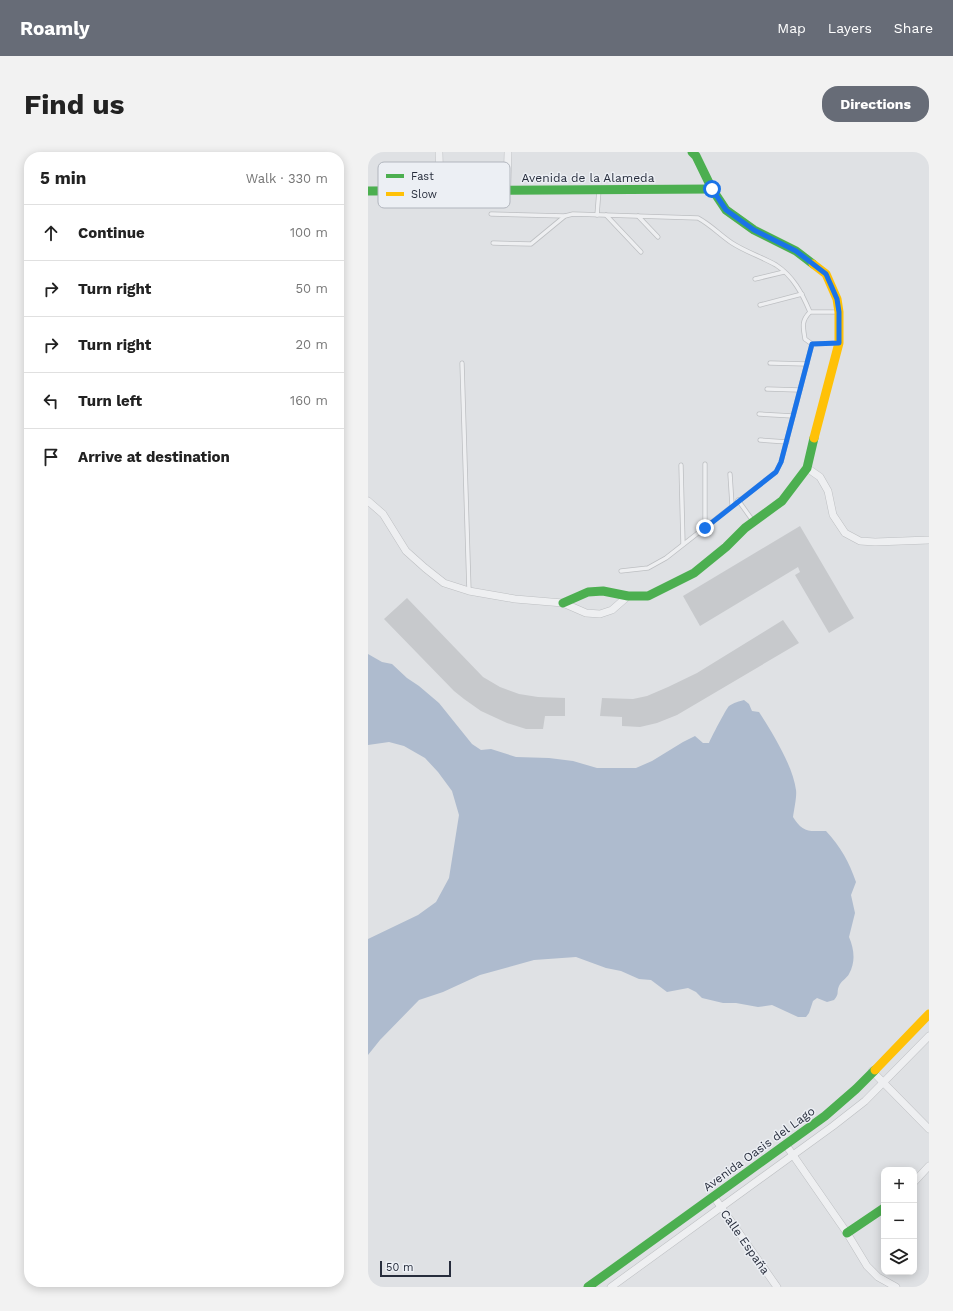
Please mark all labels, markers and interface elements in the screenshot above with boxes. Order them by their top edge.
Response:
text: Roamly [20,17,90,40]
text: Map [777,20,806,36]
text: Layers [828,20,872,36]
text: Share [894,20,933,36]
button: Directions [822,86,929,122]
text: Find us [24,88,124,121]
legend [378,162,510,208]
text: 5 min [40,168,86,188]
text: Fast [411,170,434,183]
text: Walk · 330 m [246,171,328,186]
street label: Avenida de la Alameda [522,171,655,185]
route start [703,180,721,198]
text: Slow [411,188,437,201]
icon: ahead [40,222,62,244]
text: Continue [78,224,145,242]
text: 100 m [290,225,328,240]
icon: right [40,278,62,300]
text: Turn right [78,280,151,298]
text: 50 m [296,281,328,296]
icon: right [40,334,62,356]
text: Turn right [78,336,151,354]
text: 20 m [296,337,328,352]
icon: left [40,390,62,412]
text: Turn left [78,392,142,410]
text: 160 m [290,393,328,408]
icon: arrive [40,446,62,468]
text: Arrive at destination [78,448,230,466]
route end [696,519,714,537]
street label: Avenida Oasis del Lago [700,1104,818,1194]
map controls [881,1167,917,1275]
button: + [881,1167,917,1203]
button: − [881,1203,917,1239]
street label: Calle España [717,1207,773,1277]
button: layers [881,1239,917,1275]
scale bar [380,1259,451,1278]
text: 50 m [386,1261,413,1274]

